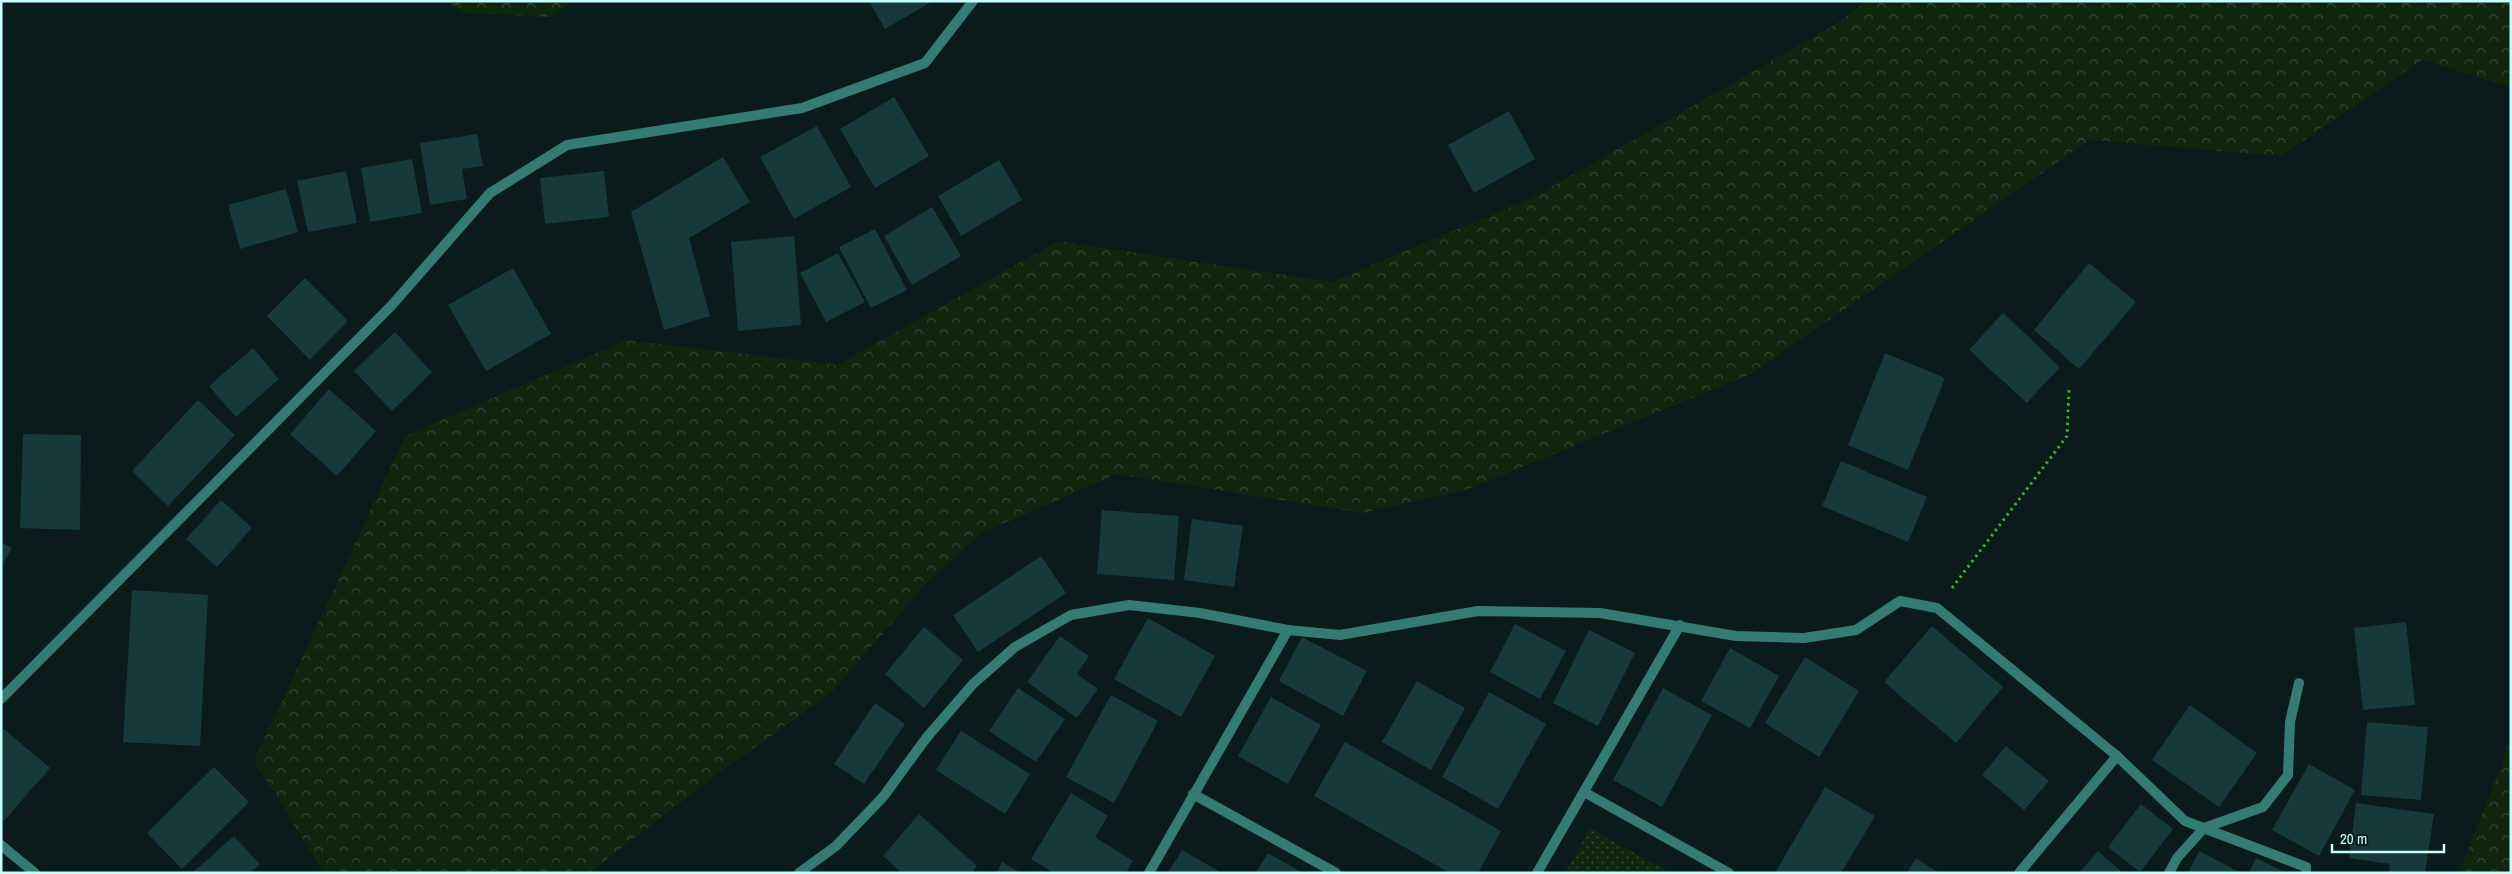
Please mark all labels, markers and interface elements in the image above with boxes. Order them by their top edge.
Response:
scale bar [2332,822,2444,854]
text: 20 m [2340,828,2367,849]

